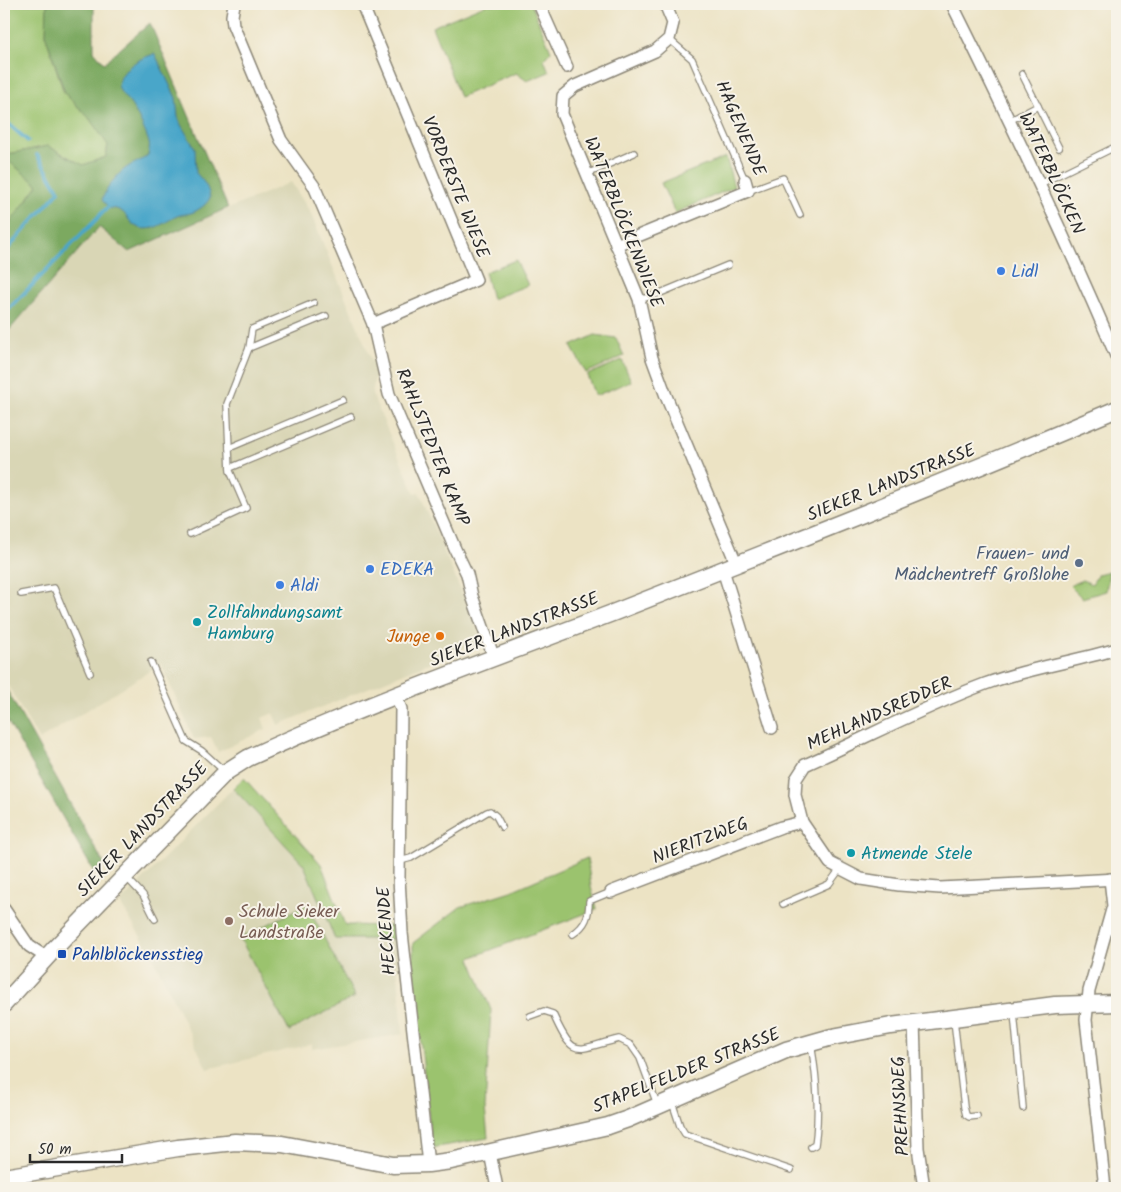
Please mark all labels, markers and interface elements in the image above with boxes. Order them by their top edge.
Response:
street label: HAGENENDE [706,76,773,181]
street label: WATERBLÖCKEN [1010,108,1092,240]
street label: VORDERSTE WIESE [413,112,497,263]
street label: WATERBLÖCKENWIESE [575,133,670,313]
place label: Lidl [1011,258,1039,287]
marker: Lidl [995,265,1007,277]
street label: RAHLSTEDTER KAMP [387,364,477,532]
street label: SIEKER LANDSTRASSE [803,436,981,530]
place label: Frauen- und Mädchentreff Großlohe [894,540,1070,590]
place label: EDEKA [380,556,434,585]
marker: Frauen- und Mädchentreff Großlohe [1073,557,1085,569]
marker: EDEKA [364,563,376,575]
place label: Aldi [290,572,319,601]
marker: Aldi [274,579,286,591]
street label: SIEKER LANDSTRASSE [426,585,604,676]
place label: Zollfahndungsamt Hamburg [207,599,344,649]
marker: Zollfahndungsamt Hamburg [191,616,203,628]
place label: Junge [387,623,430,652]
marker: Junge [434,630,446,642]
street label: MEHLANDSREDDER [802,669,957,759]
street label: SIEKER LANDSTRASSE [70,755,216,905]
street label: NIERITZWEG [648,810,753,873]
place label: Atmende Stele [861,840,972,869]
marker: Atmende Stele [845,847,857,859]
street label: HECKENDE [370,885,405,976]
place label: Schule Sieker Landstraße [239,898,340,948]
marker: Schule Sieker Landstraße [223,915,235,927]
place label: Pahlblöckensstieg [72,941,204,970]
marker: Pahlblöckensstieg [56,948,68,960]
street label: STAPELFELDER STRASSE [588,1020,785,1122]
street label: PREHNSWEG [884,1055,919,1157]
scale bar [30,1132,122,1164]
text: 50 m [38,1138,72,1162]

